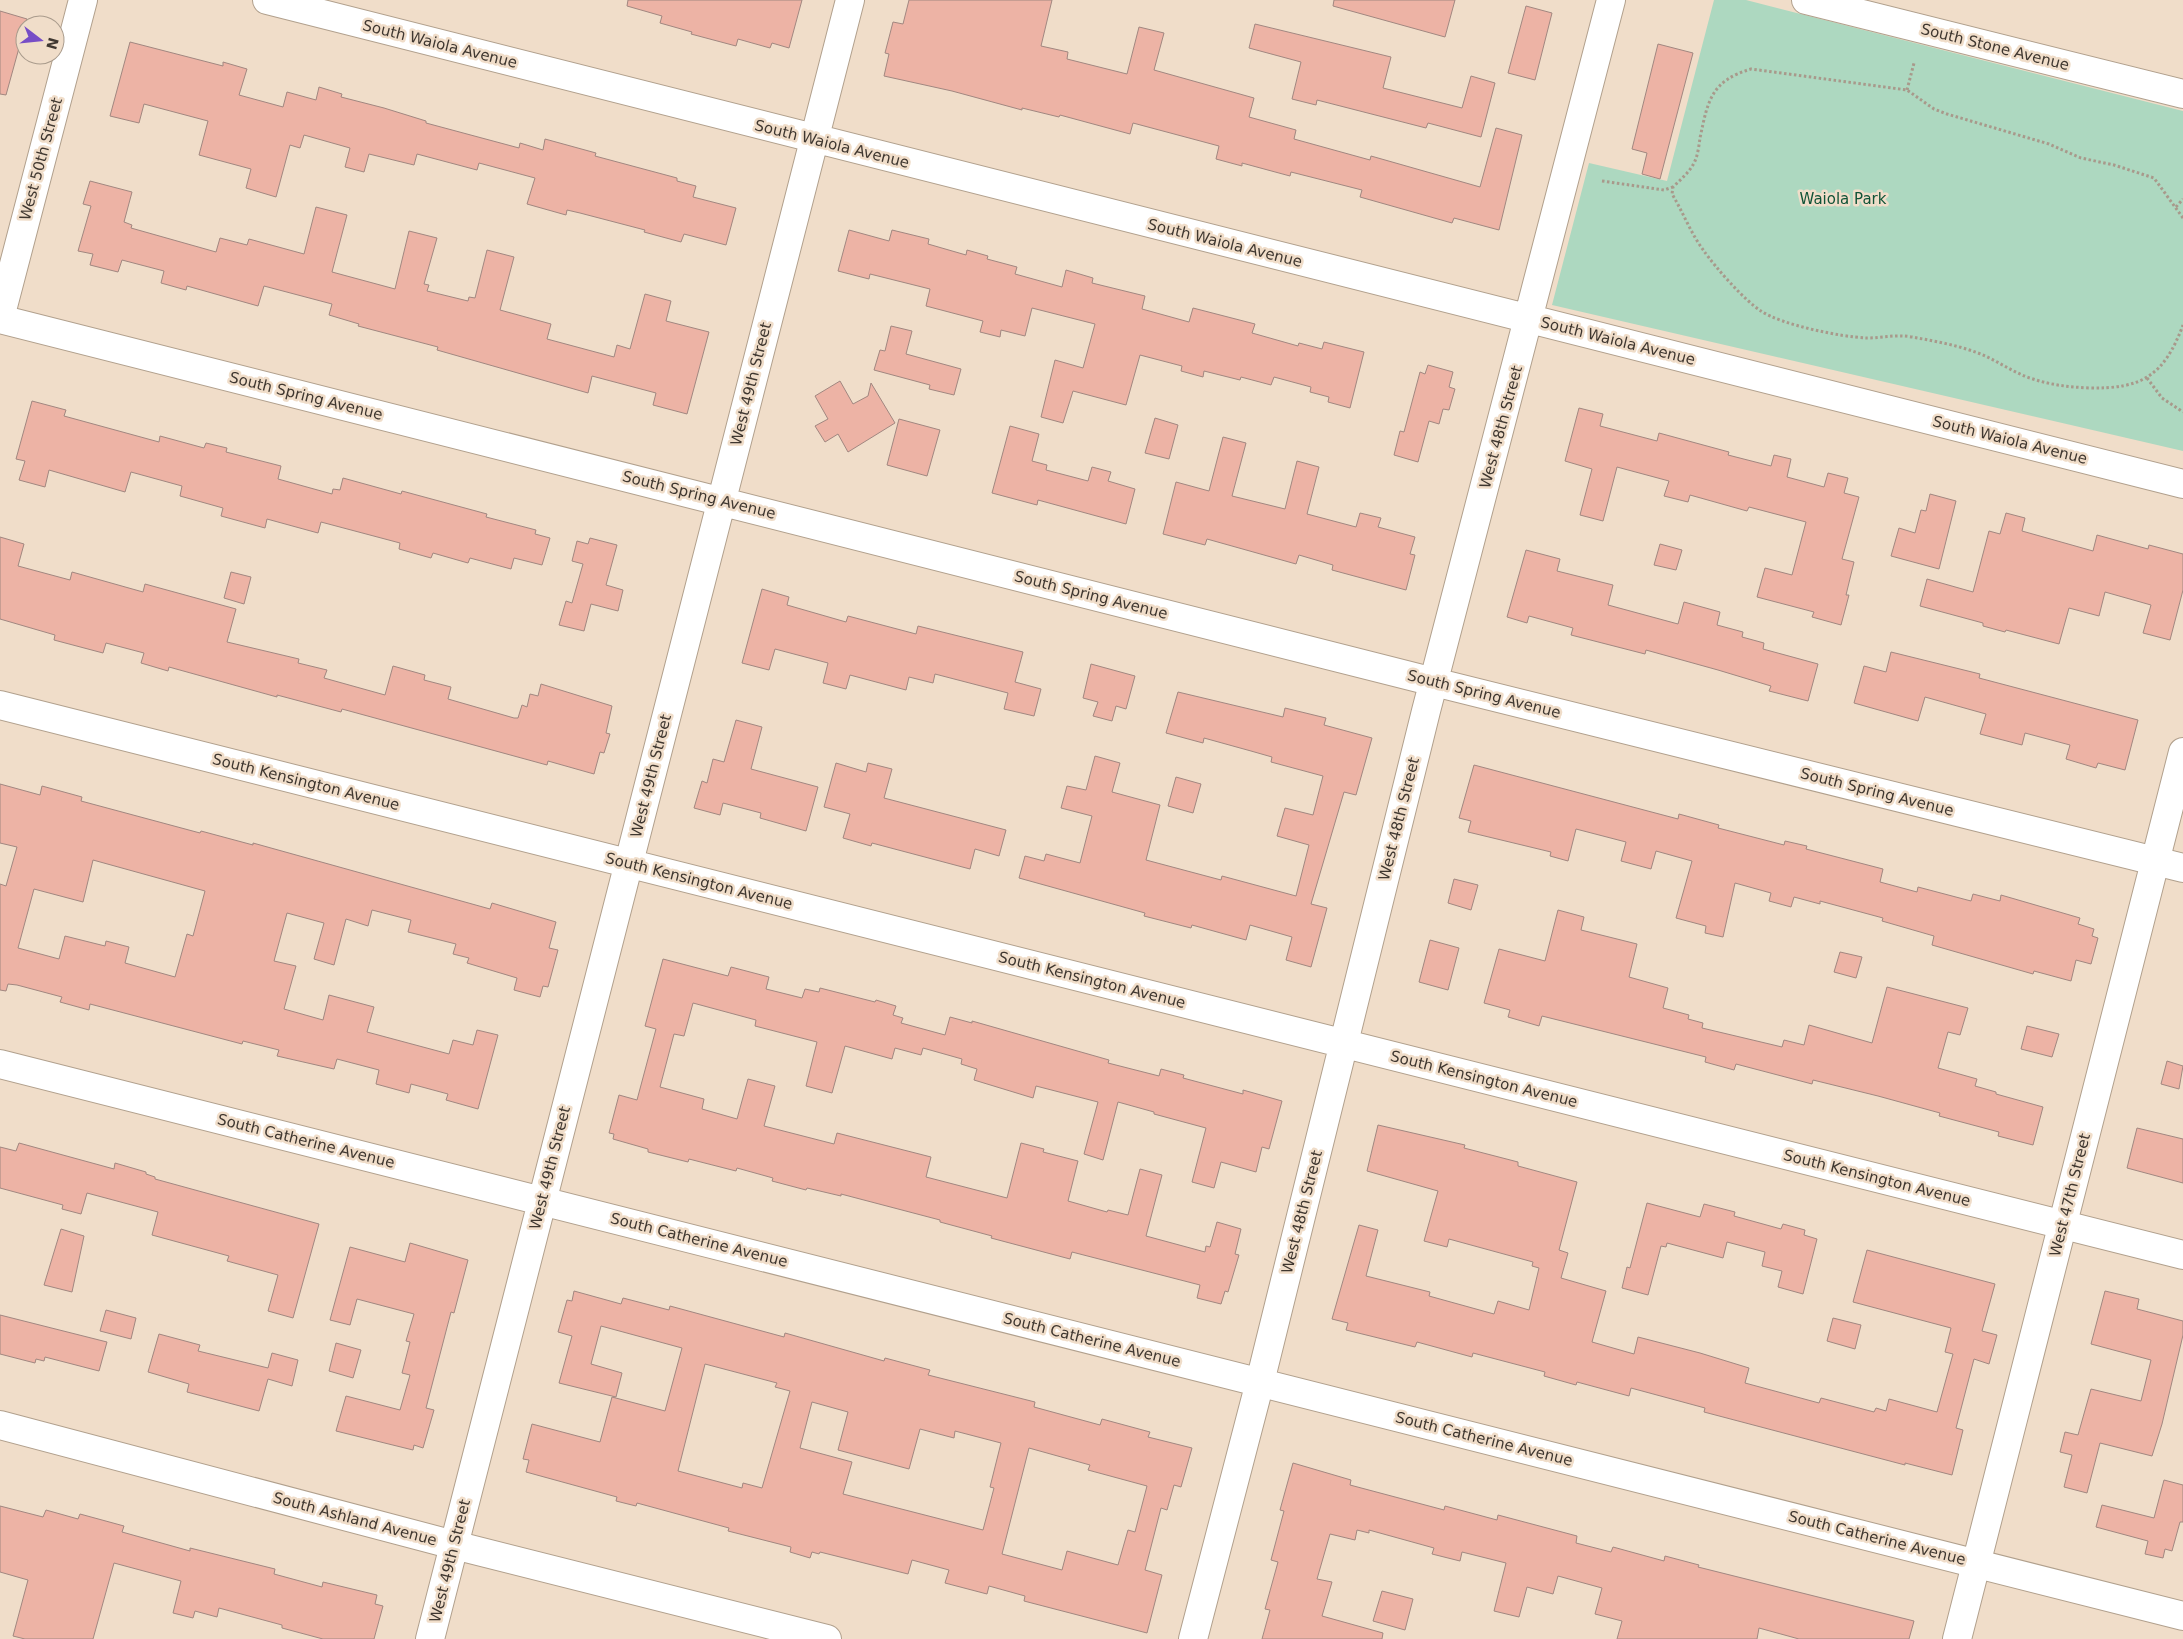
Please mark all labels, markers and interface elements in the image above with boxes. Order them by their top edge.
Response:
north arrow [15,15,65,65]
street label: South Waiola Avenue [361,16,519,72]
street label: South Stone Avenue [1919,20,2071,74]
text: N [43,36,62,51]
street label: West 50th Street [16,95,66,222]
street label: South Waiola Avenue [753,116,911,172]
park label: Waiola Park [1800,190,1887,208]
street label: South Waiola Avenue [1146,215,1304,271]
street label: South Waiola Avenue [1539,313,1697,369]
street label: West 49th Street [727,320,775,448]
street label: West 48th Street [1476,363,1526,490]
street label: South Spring Avenue [228,368,384,424]
street label: South Waiola Avenue [1931,412,2089,468]
street label: South Spring Avenue [621,467,777,523]
street label: South Spring Avenue [1013,567,1169,623]
street label: South Spring Avenue [1406,666,1562,722]
street label: West 49th Street [627,712,675,840]
street label: South Kensington Avenue [211,750,401,814]
street label: West 48th Street [1375,755,1423,883]
street label: South Spring Avenue [1799,764,1955,820]
street label: South Kensington Avenue [604,849,794,913]
street label: South Kensington Avenue [997,948,1187,1012]
street label: South Kensington Avenue [1389,1047,1579,1111]
street label: West 49th Street [526,1104,574,1232]
street label: South Catherine Avenue [215,1110,397,1172]
street label: West 47th Street [2046,1131,2094,1259]
street label: South Kensington Avenue [1782,1146,1972,1210]
street label: West 48th Street [1278,1148,1326,1276]
street label: South Catherine Avenue [608,1209,790,1271]
street label: South Catherine Avenue [1001,1309,1183,1371]
street label: South Catherine Avenue [1393,1408,1575,1470]
street label: South Ashland Avenue [271,1488,439,1550]
street label: West 49th Street [426,1497,474,1625]
street label: South Catherine Avenue [1786,1507,1968,1569]

